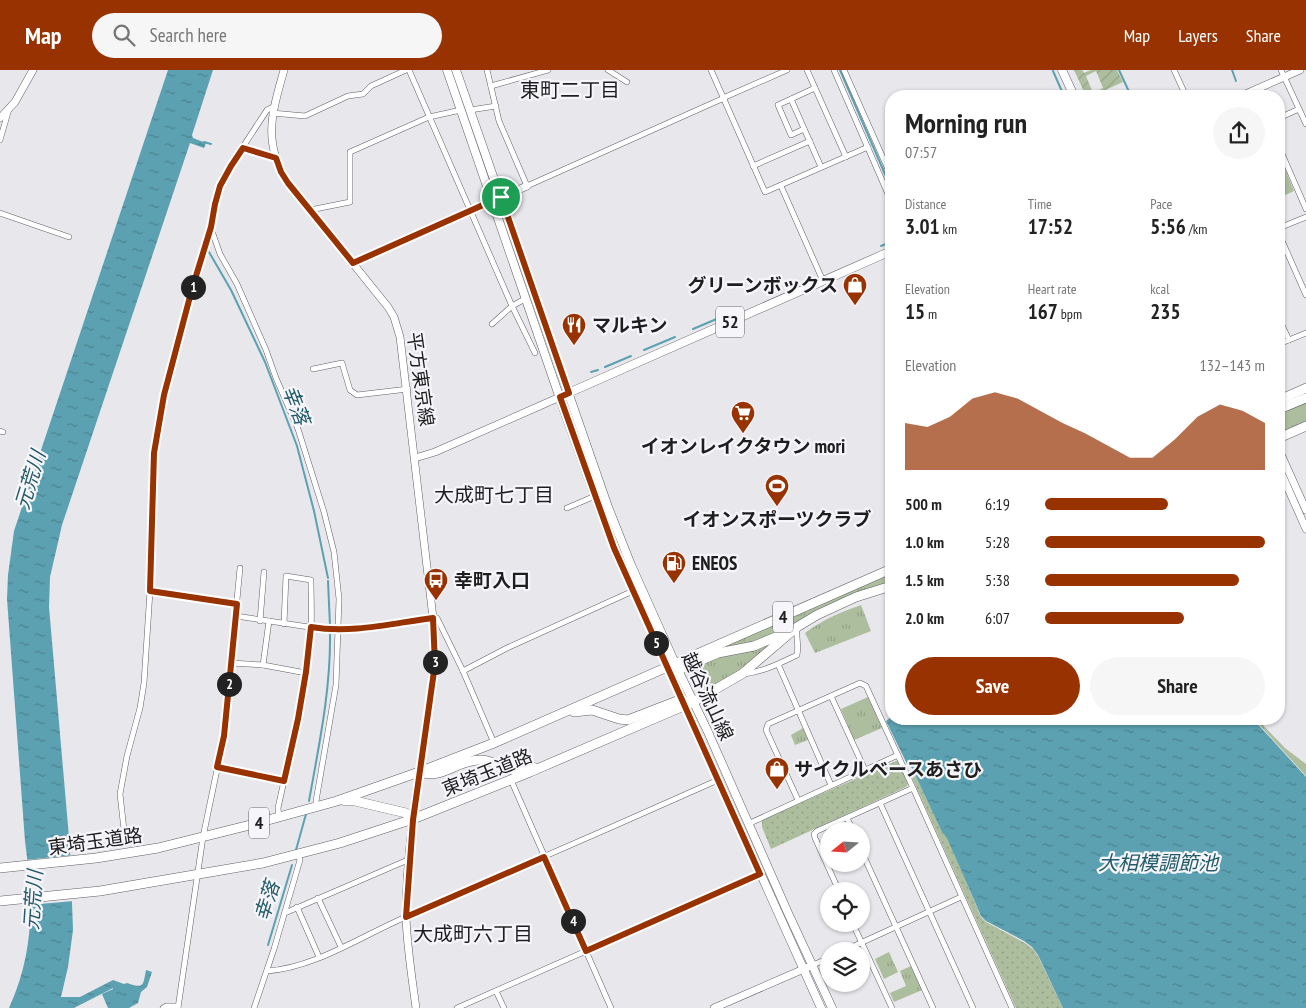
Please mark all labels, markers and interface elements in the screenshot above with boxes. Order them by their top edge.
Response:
search box [92,13,442,58]
text: Map [25,20,62,51]
icon: search [110,21,138,49]
text: Search here [150,23,227,47]
text: Map [1124,24,1150,47]
text: Layers [1178,24,1218,47]
text: Share [1246,24,1281,47]
district label: 東町二丁目 [520,77,620,103]
text: Morning run [905,104,1027,141]
button: share [1213,107,1265,159]
text: 07:57 [905,142,937,162]
pin [480,176,522,218]
icon: arrive [487,183,515,211]
text: Distance [905,195,946,213]
text: Time [1028,195,1052,213]
text: Pace [1150,195,1172,213]
text: 3.01 [905,213,940,240]
text: 17:52 [1028,213,1073,240]
text: 5:56 [1150,213,1186,240]
text: km [940,220,957,238]
text: /km [1186,220,1207,238]
shop icon: グリーンボックス [842,272,868,306]
place label: グリーンボックス [688,273,838,297]
pin: 1 [180,274,206,300]
text: 1 [190,278,197,296]
text: Elevation [905,280,950,298]
text: Heart rate [1028,280,1077,298]
text: kcal [1150,280,1169,298]
text: 15 [905,298,925,325]
text: 167 [1028,298,1058,325]
text: 235 [1150,298,1180,325]
text: m [925,305,937,323]
text: bpm [1058,305,1082,323]
road number: 52 [716,306,744,338]
restaurant icon: マルキン [561,312,587,346]
place label: マルキン [592,313,667,337]
street label: 平方東京線 [403,330,439,428]
text: Elevation [905,355,956,375]
text: 132–143 m [1200,355,1265,375]
water label: 幸落 [277,382,316,431]
supermarket icon: イオンレイクタウン mori [730,400,756,434]
place label: イオンレイクタウン mori [641,434,845,458]
water label: 元荒川 [9,446,52,512]
sports icon: イオンスポーツクラブ [764,473,790,507]
district label: 大成町七丁目 [434,482,554,508]
text: 500 m [905,494,942,514]
text: 6:19 [985,494,1010,514]
place label: イオンスポーツクラブ [682,507,872,531]
text: 1.0 km [905,532,944,552]
text: 5:28 [985,532,1010,552]
fuel station icon: ENEOS [661,550,687,584]
place label: ENEOS [692,551,737,575]
bus stop icon: 幸町入口 [423,567,449,601]
place label: 幸町入口 [454,568,530,592]
text: 1.5 km [905,570,944,590]
text: 5:38 [985,570,1010,590]
road number: 4 [773,602,793,632]
text: 2.0 km [905,608,944,628]
text: 6:07 [985,608,1010,628]
pin: 5 [644,630,668,656]
text: 5 [653,634,660,652]
street label: 越谷流山線 [677,648,739,744]
pin: 3 [422,650,448,674]
text: 3 [432,653,439,671]
button: Save [905,657,1080,715]
button: Share [1090,657,1265,715]
pin: 2 [216,672,242,696]
text: 2 [226,675,233,693]
street label: 東埼玉道路 [438,743,536,801]
shop icon: サイクルベースあさひ [764,756,790,790]
place label: サイクルベースあさひ [794,757,982,781]
road number: 4 [249,808,269,838]
north arrow [820,822,870,872]
map controls [820,822,870,992]
street label: 東埼玉道路 [46,823,144,859]
water label: 大相模調節池 [1098,850,1220,876]
water label: 元荒川 [18,867,48,931]
water label: 幸落 [249,875,286,924]
button: locate [820,882,870,932]
pin: 4 [560,908,586,934]
text: 4 [570,912,577,930]
district label: 大成町六丁目 [413,921,533,947]
button: layers [820,942,870,992]

